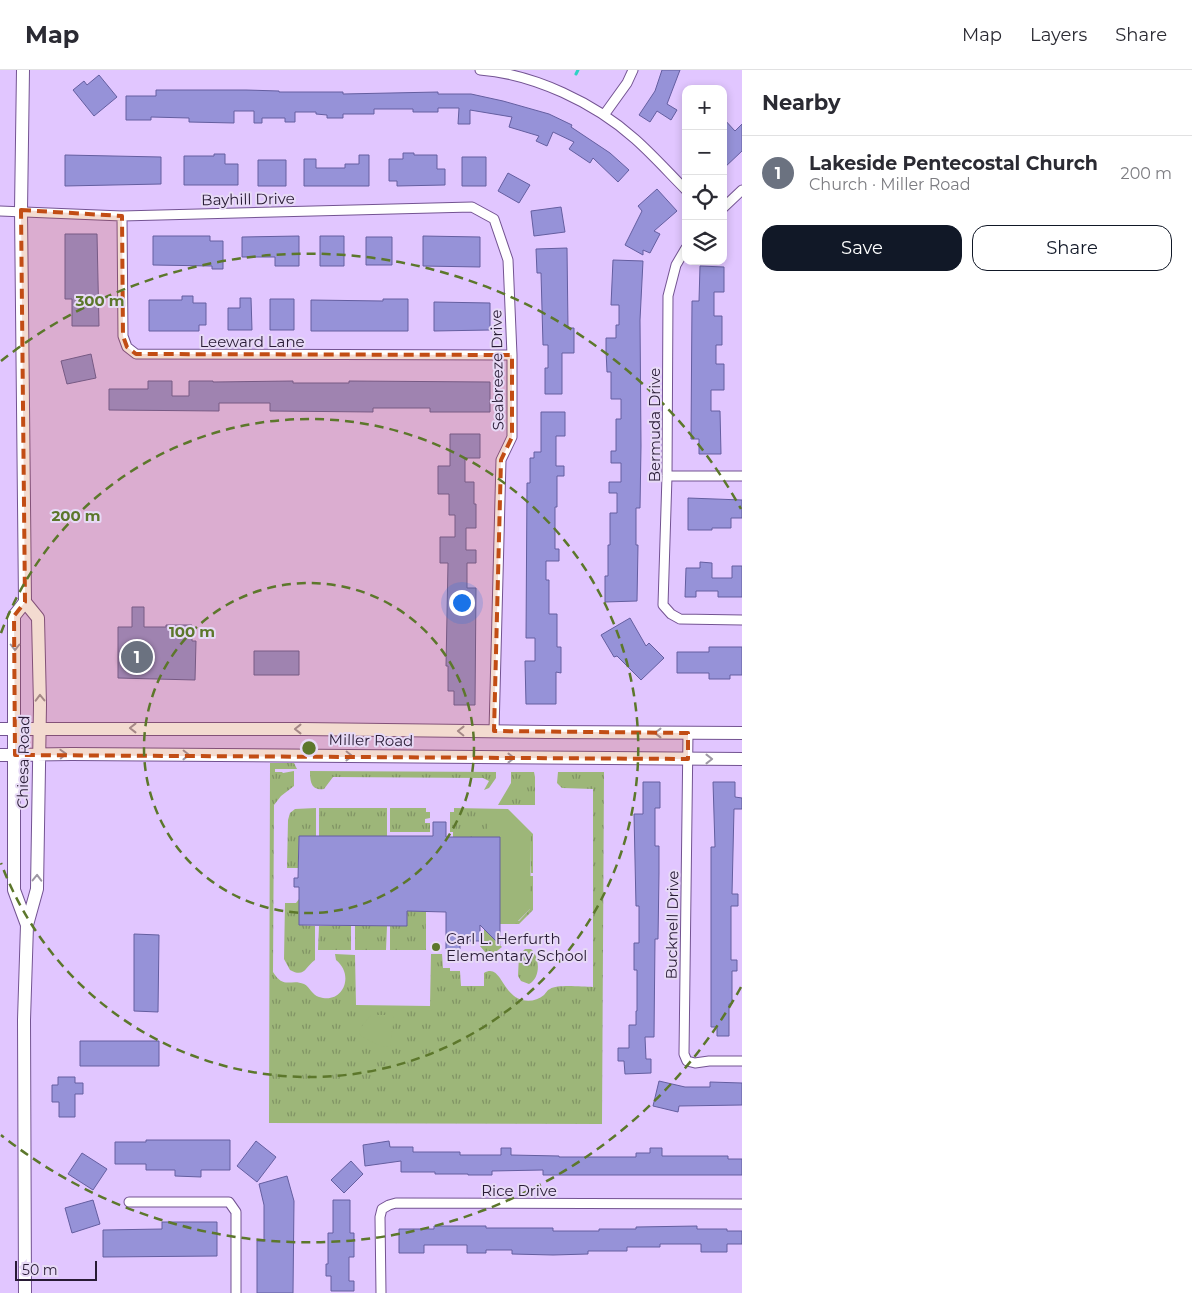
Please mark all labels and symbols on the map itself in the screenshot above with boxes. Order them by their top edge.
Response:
street label: Bayhill Drive [201,189,295,209]
text: 300 m [74,291,125,310]
street label: Seabreeze Drive [486,309,508,431]
street label: Leeward Lane [199,332,305,351]
street label: Bermuda Drive [645,368,664,482]
text: 200 m [51,506,101,525]
your location [449,590,475,616]
text: 100 m [169,622,215,641]
pin: 1 [121,638,153,676]
one-way arrow [10,644,20,651]
one-way arrow [35,694,45,702]
street label: Chiesa Road [13,715,33,809]
one-way arrow [129,723,137,734]
one-way arrow [294,724,302,734]
one-way arrow [457,726,464,736]
one-way arrow [654,728,662,738]
street label: Miller Road [329,730,413,750]
centre of rings [300,739,318,757]
one-way arrow [60,749,68,760]
one-way arrow [183,750,191,760]
one-way arrow [346,751,353,761]
one-way arrow [508,753,516,763]
one-way arrow [706,754,713,764]
street label: Bucknell Drive [662,870,682,980]
one-way arrow [32,874,43,882]
place label: Carl L. Herfurth Elementary School [446,929,587,965]
marker: Carl L. Herfurth Elementary School [430,941,442,953]
street label: Rice Drive [481,1181,557,1200]
scale bar [15,1258,98,1281]

